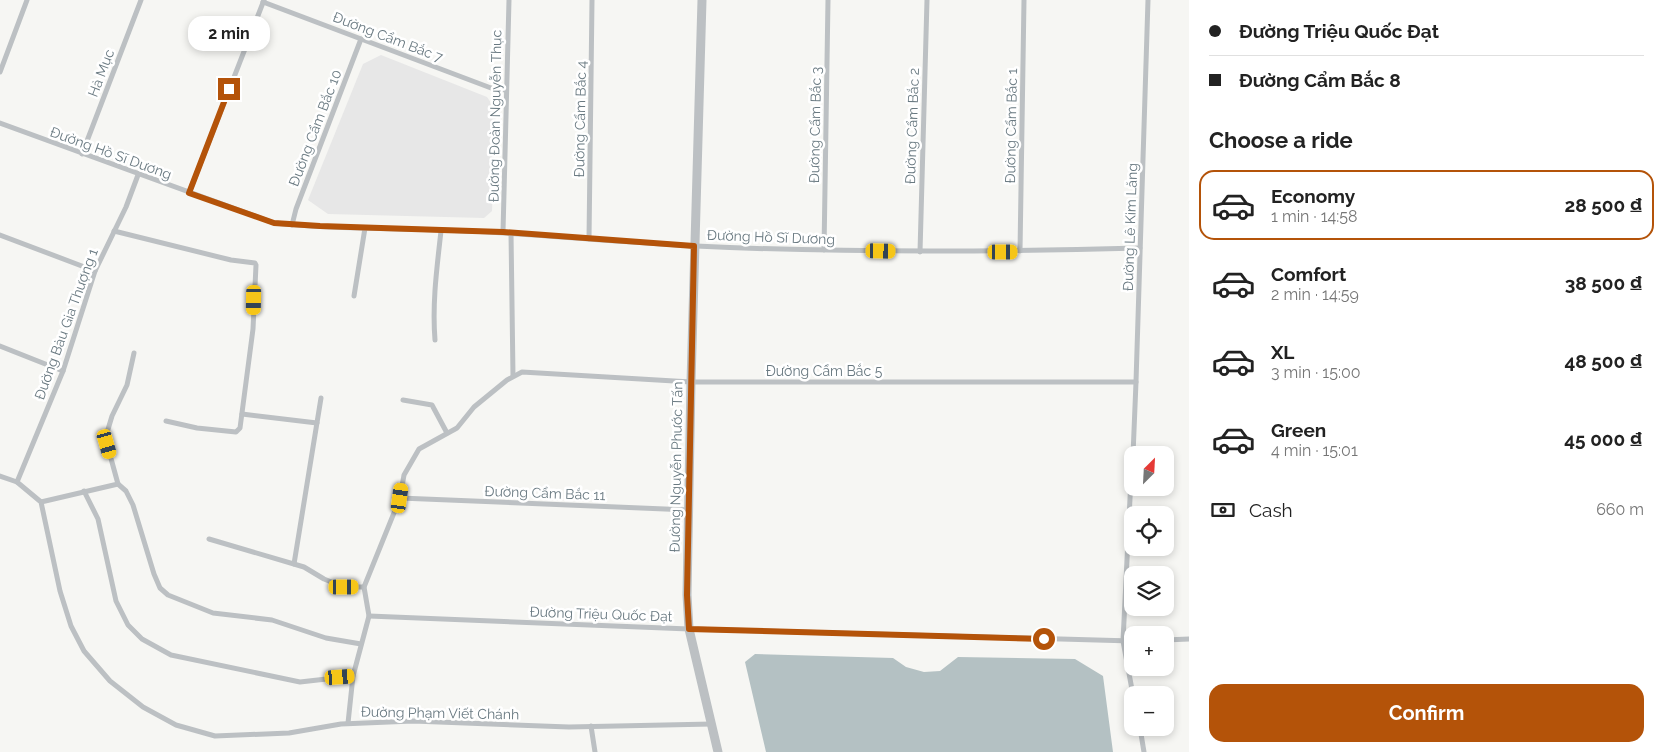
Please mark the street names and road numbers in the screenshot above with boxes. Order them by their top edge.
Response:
street label: Đường Cẩm Bắc 7 [331,9,446,66]
street label: Đường Đoàn Nguyễn Thục [485,29,505,202]
street label: Hà Mục [85,47,117,99]
street label: Đường Cẩm Bắc 4 [571,60,589,177]
street label: Đường Cẩm Bắc 10 [285,67,345,189]
street label: Đường Cẩm Bắc 3 [806,67,824,183]
street label: Đường Cẩm Bắc 2 [902,68,922,184]
street label: Đường Cẩm Bắc 1 [1002,68,1020,184]
street label: Đường Hồ Sĩ Dương [48,124,174,182]
street label: Đường Lê Kim Lăng [1120,163,1140,291]
street label: Đường Hồ Sĩ Dương [707,227,835,247]
street label: Đường Bàu Gia Thượng 1 [31,246,101,402]
street label: Đường Cẩm Bắc 5 [766,363,883,379]
street label: Đường Nguyễn Phước Tấn [667,381,685,553]
street label: Đường Cẩm Bắc 11 [484,483,606,503]
street label: Đường Triệu Quốc Đạt [529,604,673,624]
street label: Đường Phạm Viết Chánh [361,704,519,722]

